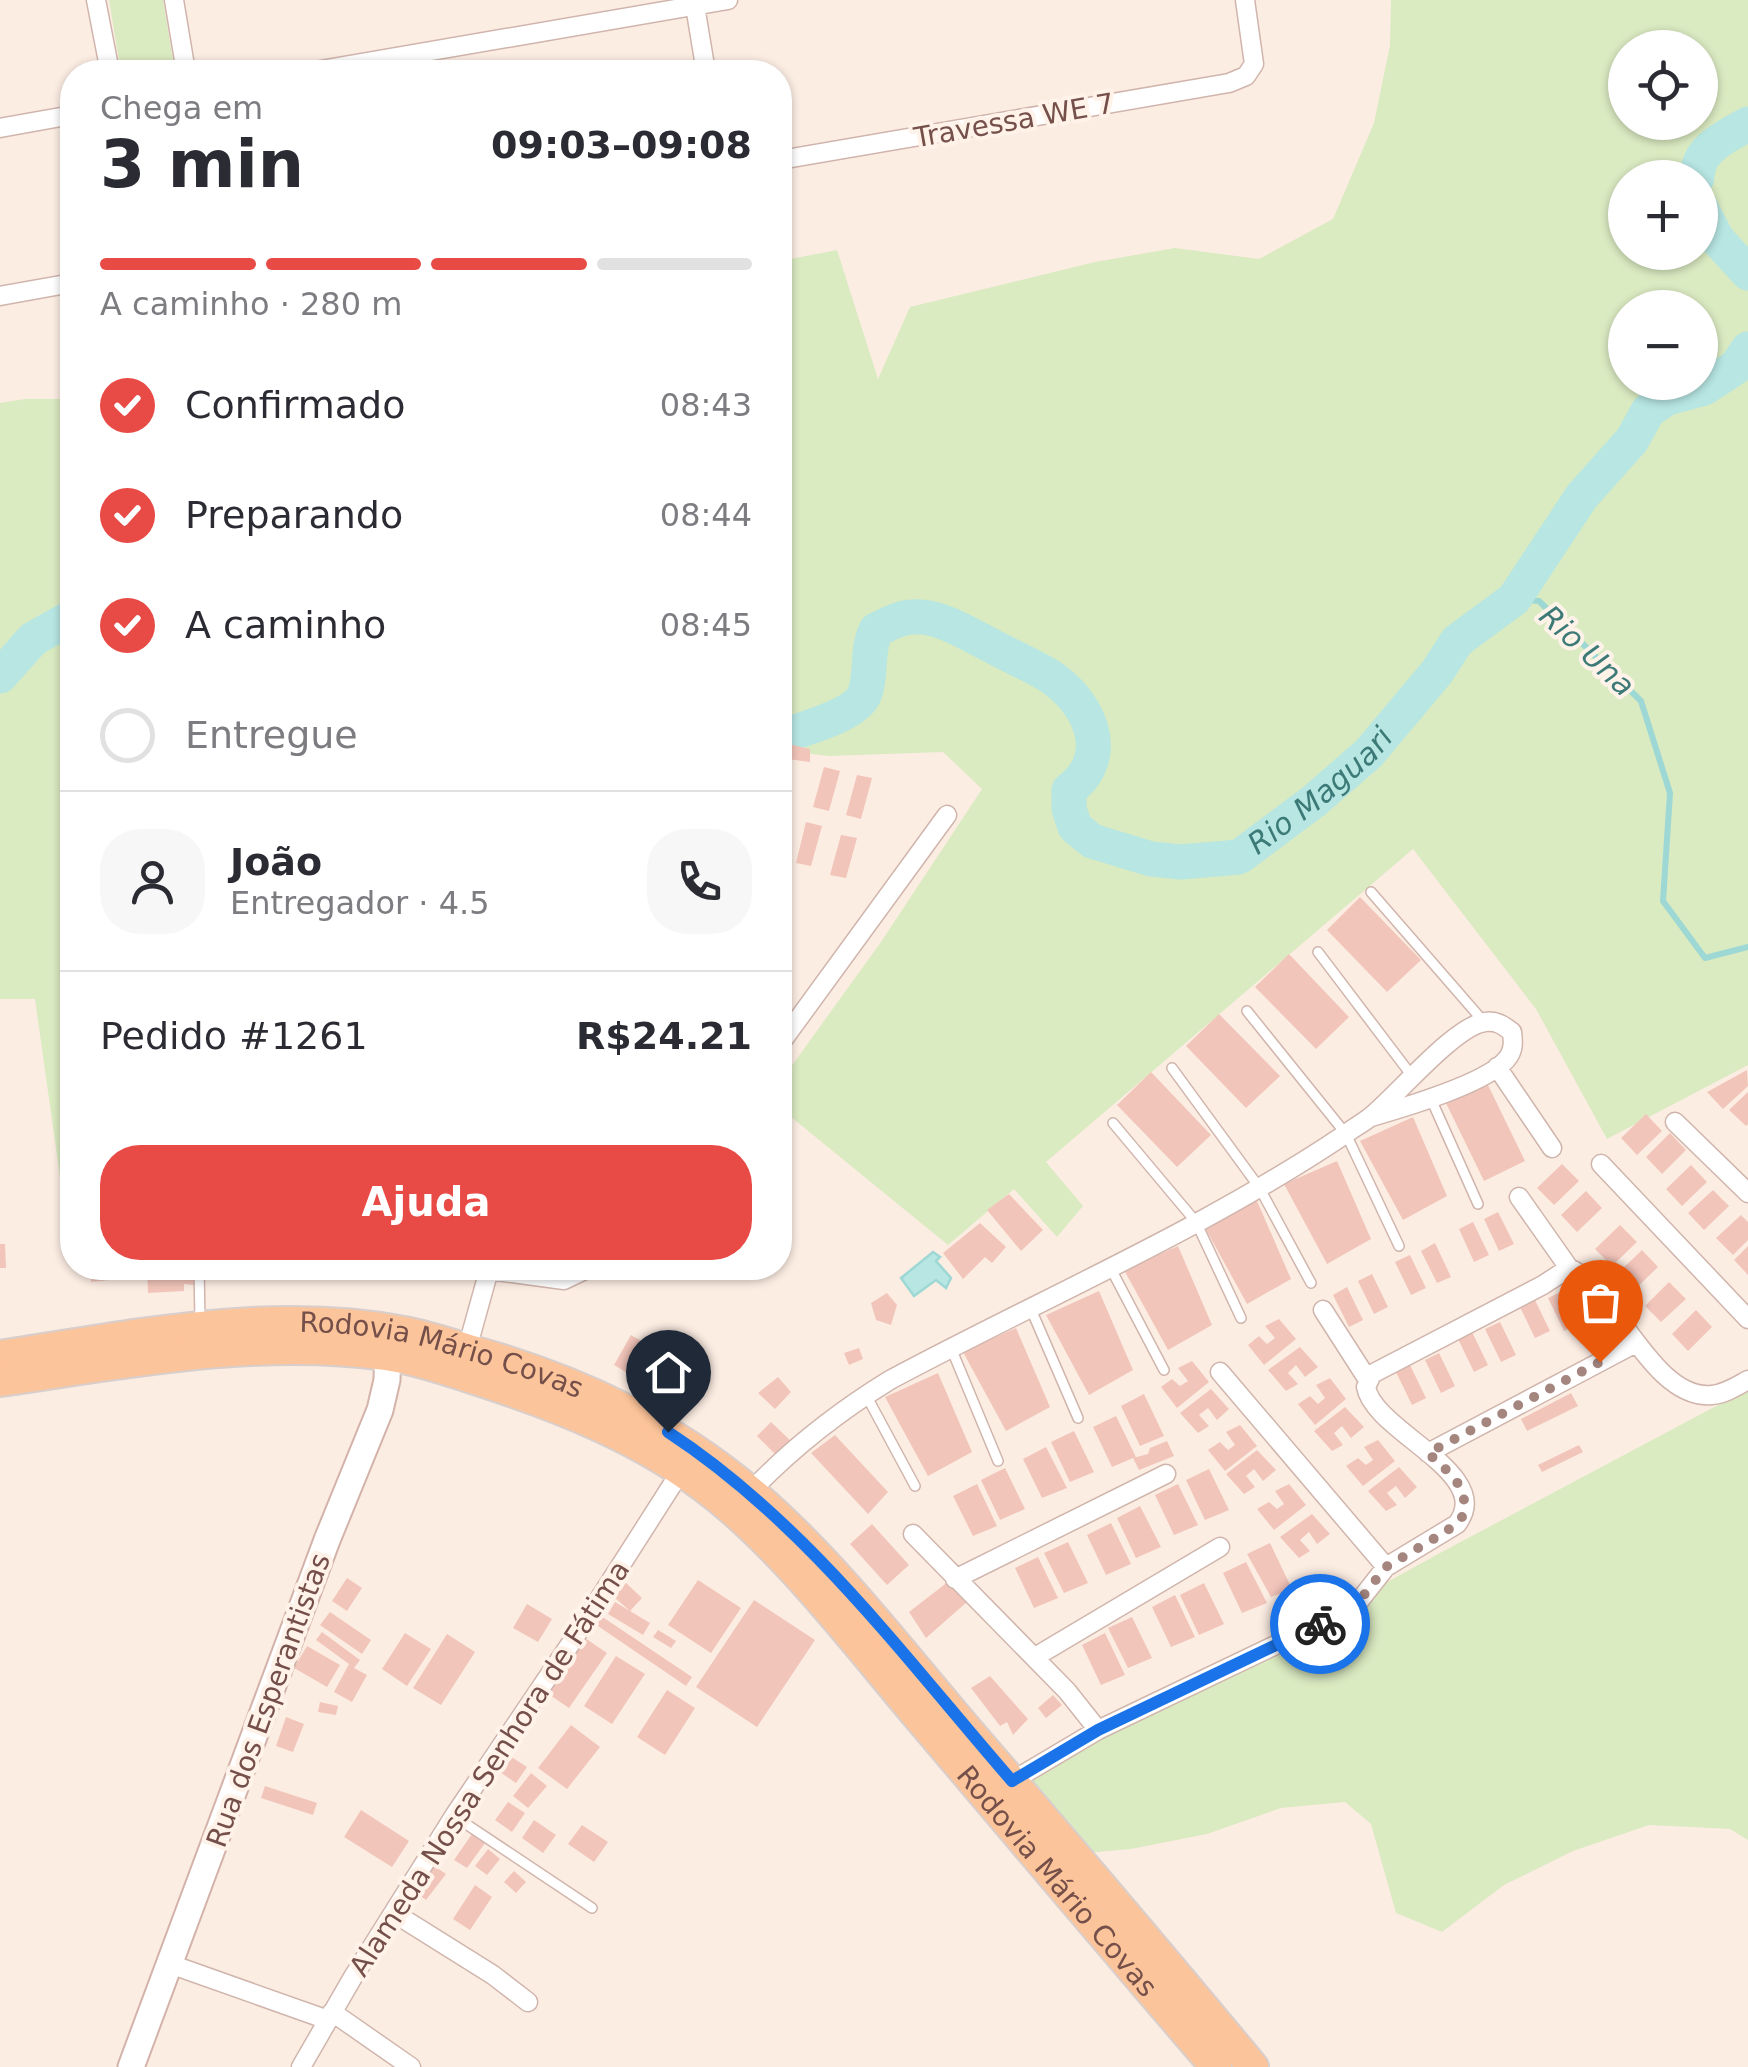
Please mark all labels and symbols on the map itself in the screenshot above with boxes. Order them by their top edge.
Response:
street label: Travessa WE 7 [910,87,1117,155]
water label: Rio Una [1533,598,1642,703]
water label: Rio Maguari [1241,720,1400,861]
pin [1558,1260,1643,1363]
street label: Rodovia Mário Covas [299,1306,588,1405]
pin [626,1330,711,1433]
street label: Rua dos Esperantistas [200,1549,337,1852]
street label: Alameda Nossa Senhora de Fátima [342,1554,636,1982]
courier [1270,1574,1370,1674]
street label: Rodovia Mário Covas [950,1759,1164,2003]

